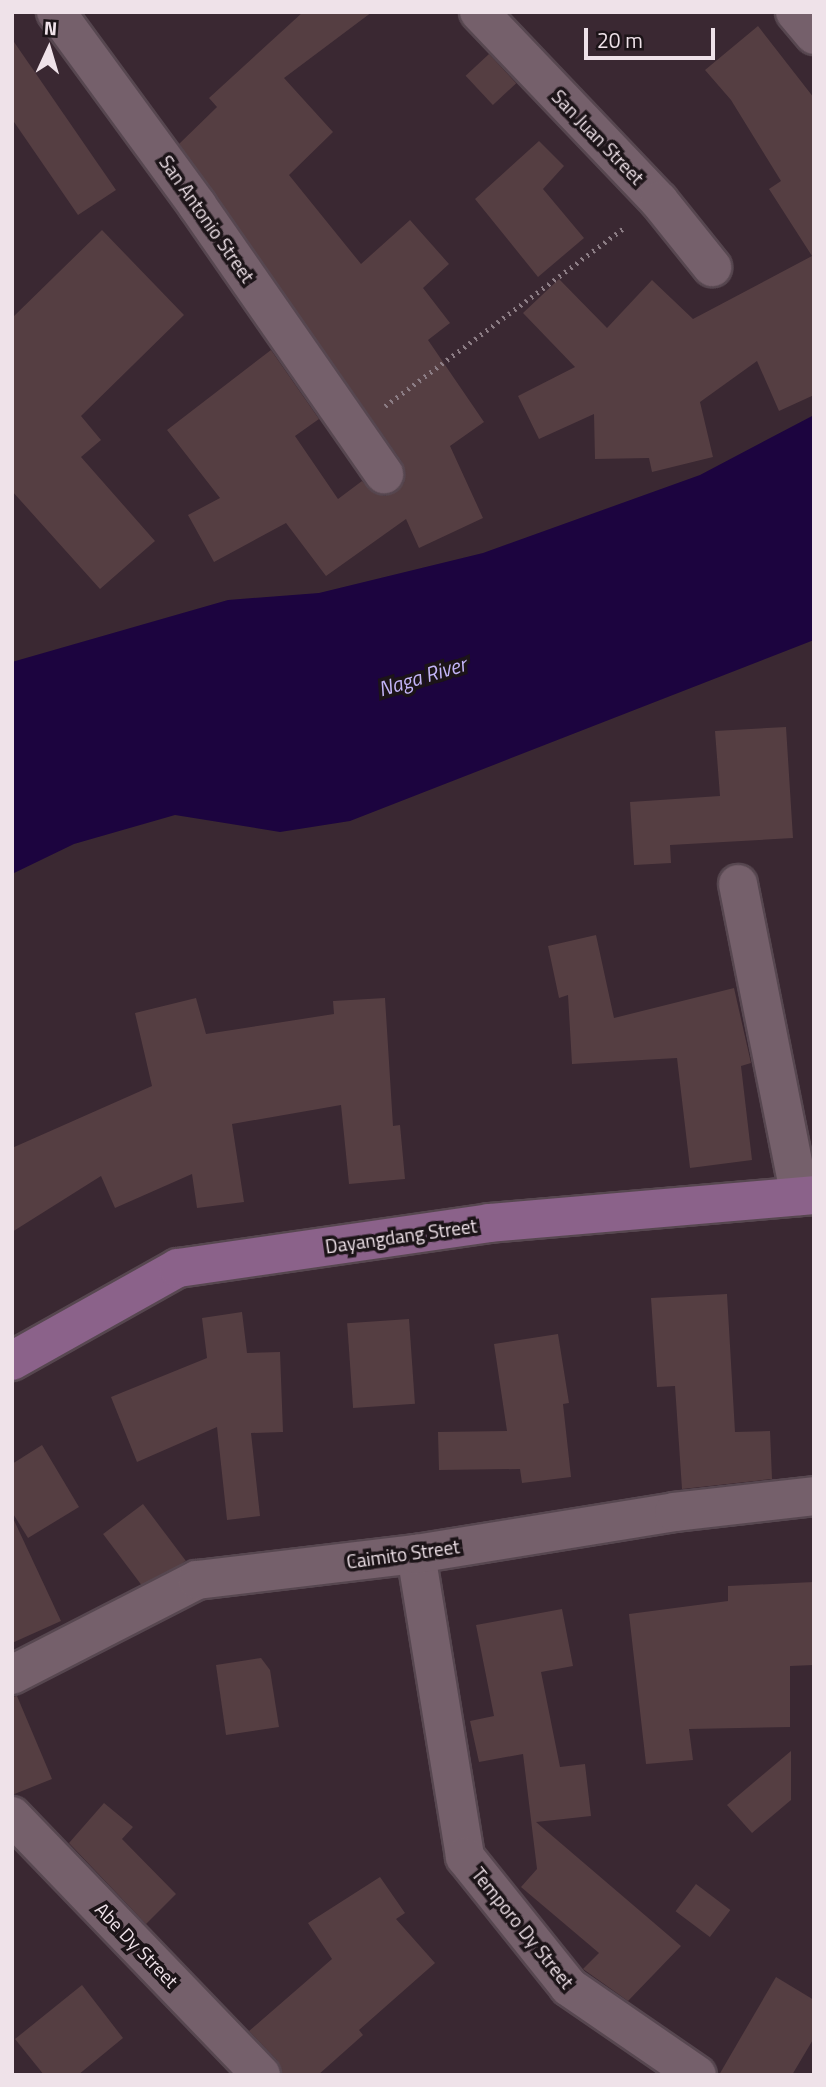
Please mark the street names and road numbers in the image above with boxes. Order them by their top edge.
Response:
street label: San Juan Street [547,85,649,189]
street label: San Antonio Street [155,151,259,287]
street label: Dayangdang Street [324,1214,478,1258]
street label: Caimito Street [345,1535,461,1573]
street label: Temporo Dy Street [467,1863,579,1993]
street label: Abe Dy Street [91,1898,183,1992]

